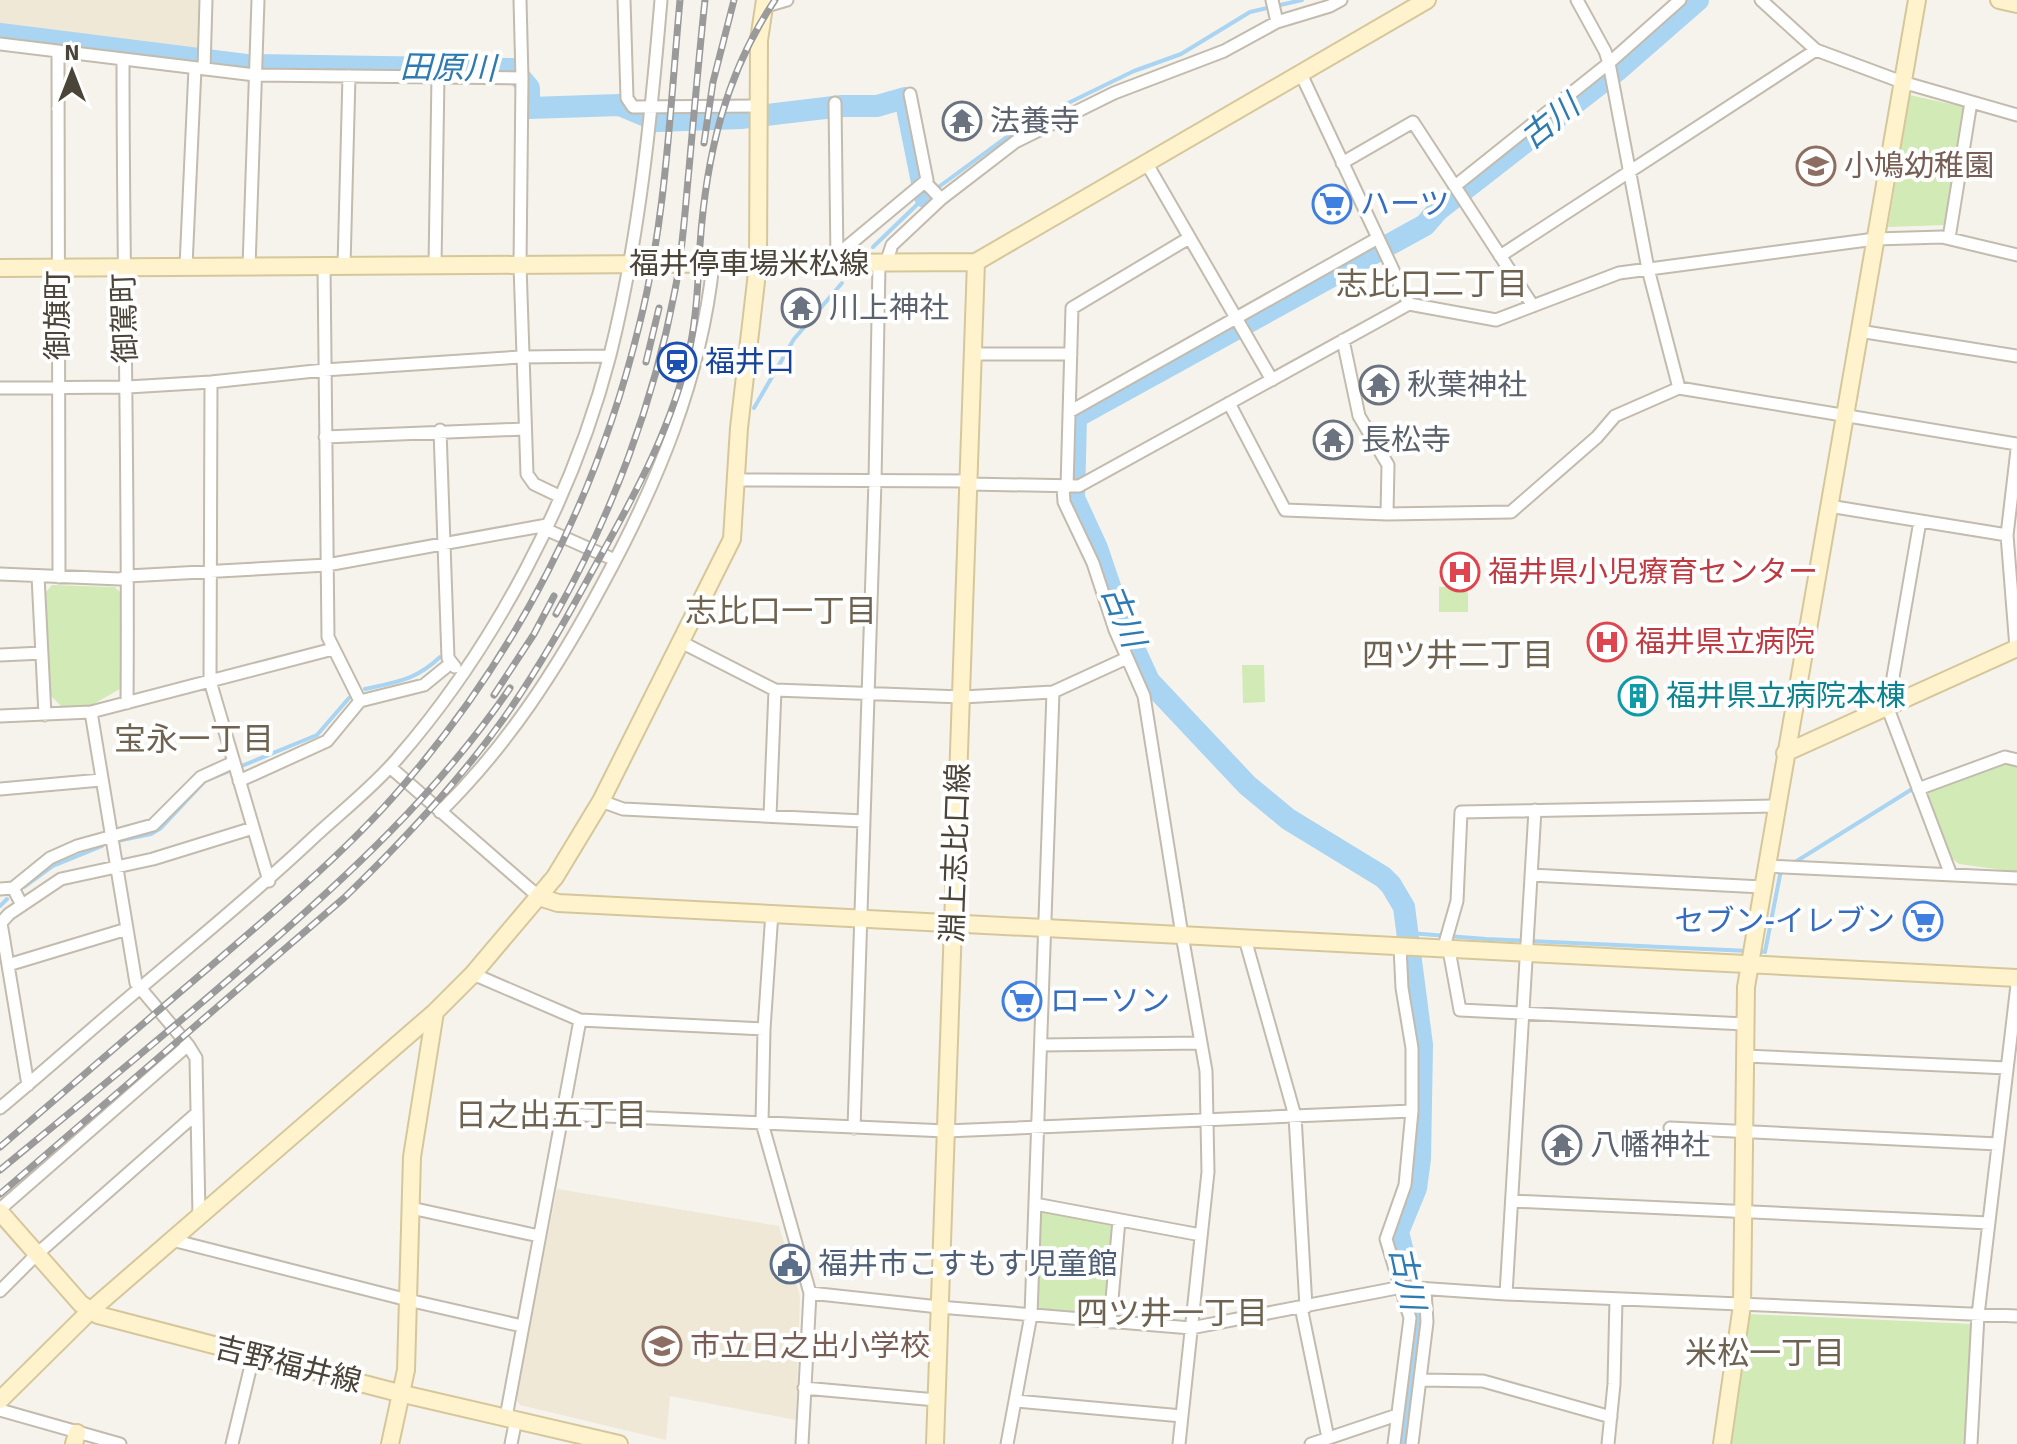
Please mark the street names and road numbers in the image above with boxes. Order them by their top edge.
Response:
street label: 福井停車場米松線 [629,246,869,283]
street label: 御旗町 [40,270,77,360]
street label: 御駕町 [105,272,145,364]
street label: 淵上志比口線 [934,762,978,944]
street label: 吉野福井線 [211,1329,365,1401]

